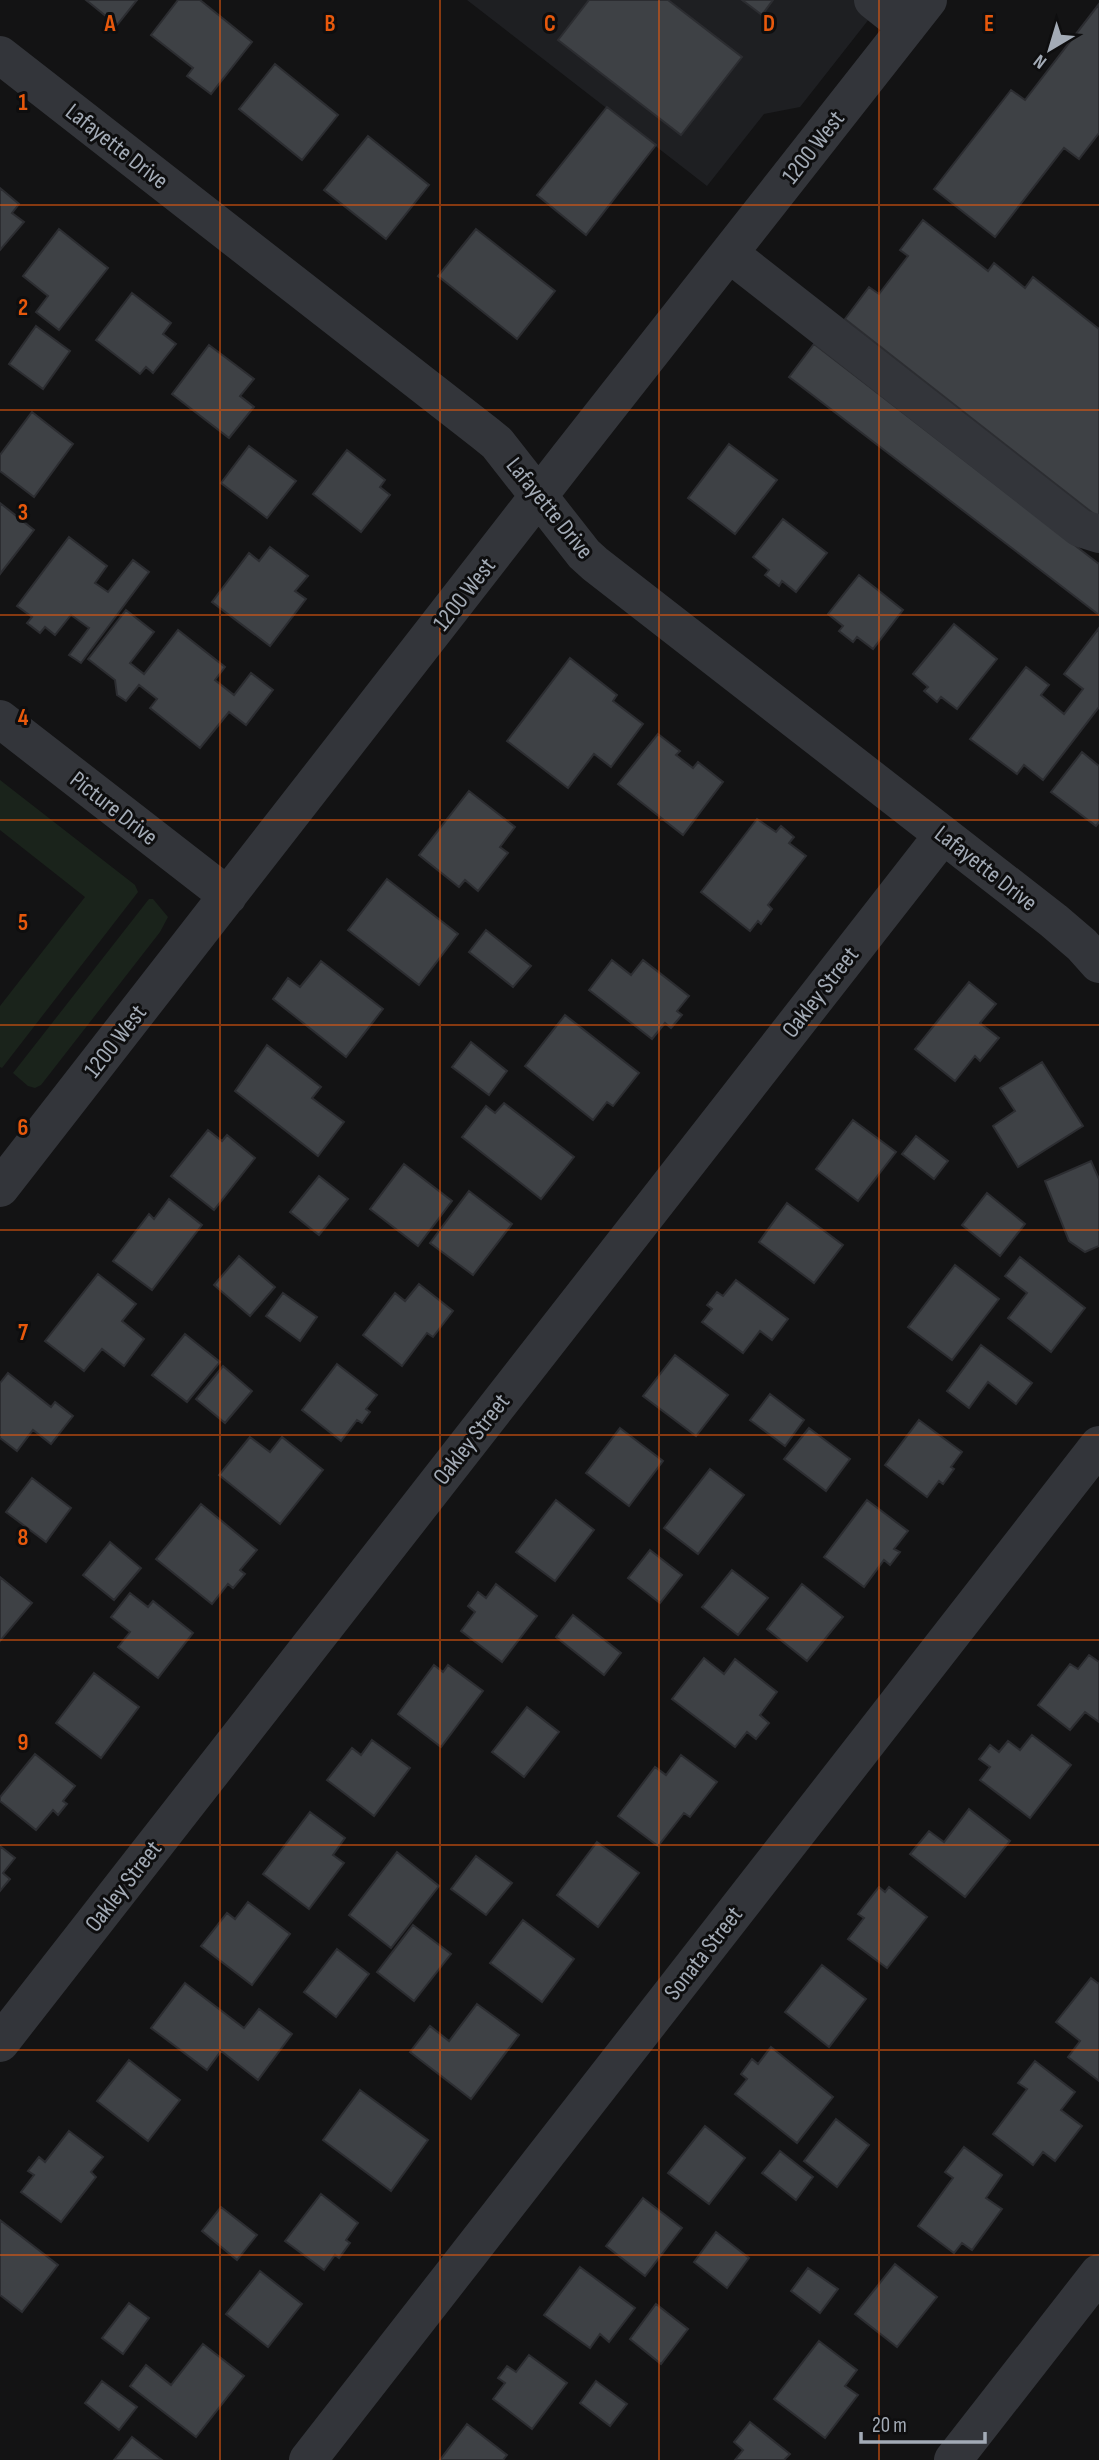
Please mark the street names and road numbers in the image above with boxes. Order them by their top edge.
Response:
street label: Lafayette Drive [60,97,174,195]
street label: 1200 West [776,105,851,190]
street label: Lafayette Drive [500,452,599,565]
street label: 1200 West [427,552,502,637]
street label: Picture Drive [64,765,163,852]
street label: Lafayette Drive [929,819,1043,917]
street label: Oakley Street [776,941,865,1044]
street label: 1200 West [78,999,153,1084]
street label: Oakley Street [427,1388,516,1491]
street label: Oakley Street [79,1835,168,1938]
street label: Sonata Street [658,1901,749,2006]

